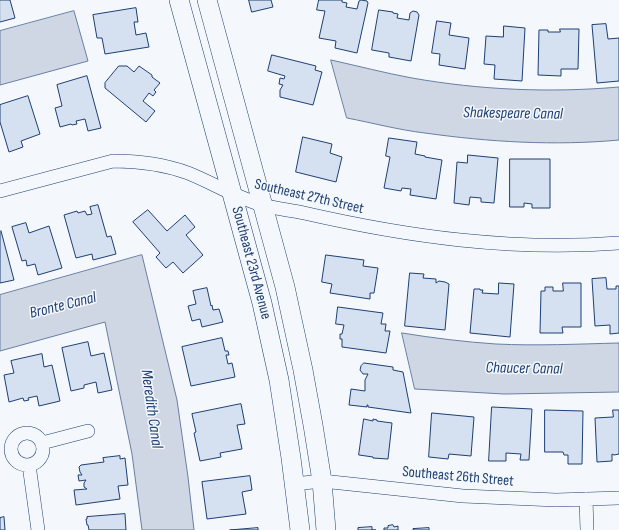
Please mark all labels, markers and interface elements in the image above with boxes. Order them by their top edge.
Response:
water label: Shakespeare Canal [463,104,563,124]
street label: Southeast 27th Street [253,176,365,218]
street label: Southeast 23rd Avenue [227,205,275,321]
water label: Bronte Canal [28,288,98,324]
water label: Chaucer Canal [485,359,563,379]
water label: Meredith Canal [136,368,166,450]
street label: Southeast 26th Street [402,463,514,491]

